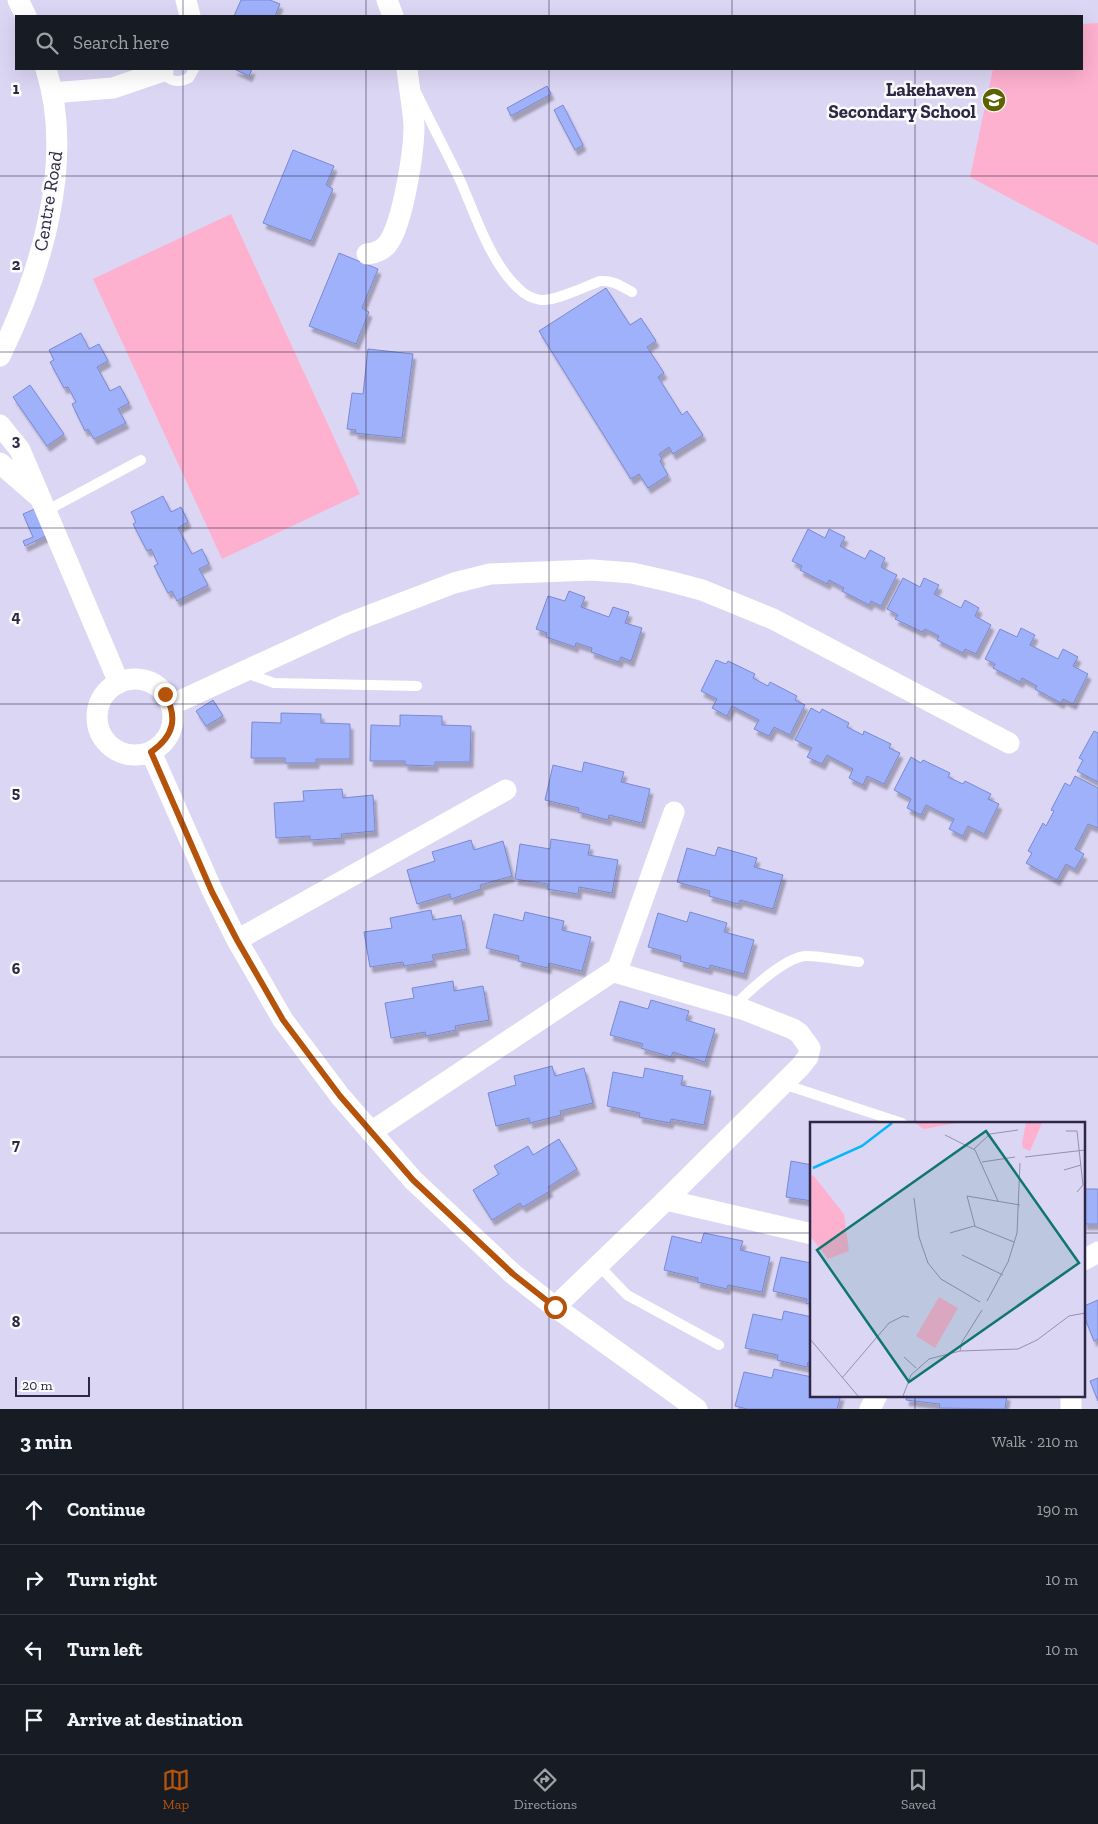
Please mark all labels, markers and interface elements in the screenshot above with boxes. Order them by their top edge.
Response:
search box [15,15,1083,70]
icon: search [33,29,61,57]
text: Search here [73,31,169,54]
place label: Lakehaven Secondary School [828,78,977,123]
text: 1 [13,79,20,98]
school or university icon: Lakehaven Secondary School [981,87,1007,113]
street label: Centre Road [29,149,67,253]
text: 2 [12,255,21,274]
text: 3 [12,431,21,450]
text: 4 [11,607,21,626]
route end [154,683,177,706]
text: 5 [12,783,20,802]
text: 6 [12,959,21,978]
inset map [810,1122,1086,1396]
text: 7 [12,1135,20,1154]
route start [544,1296,567,1319]
text: 8 [12,1312,21,1331]
scale bar [15,1374,90,1397]
text: 20 m [22,1377,53,1394]
text: 3 min [20,1429,72,1454]
text: Walk · 210 m [992,1432,1078,1451]
icon: ahead [20,1496,48,1524]
text: Continue [67,1498,145,1521]
text: 190 m [1037,1500,1078,1519]
icon: right [20,1566,48,1594]
text: Turn right [67,1568,157,1591]
text: 10 m [1045,1570,1078,1589]
icon: left [20,1636,48,1664]
text: Turn left [67,1638,142,1661]
text: 10 m [1045,1640,1078,1659]
icon: arrive [20,1706,48,1734]
text: Arrive at destination [67,1708,243,1731]
tab: Map [162,1766,190,1813]
tab: Directions [514,1766,577,1813]
tab: Saved [901,1766,936,1813]

